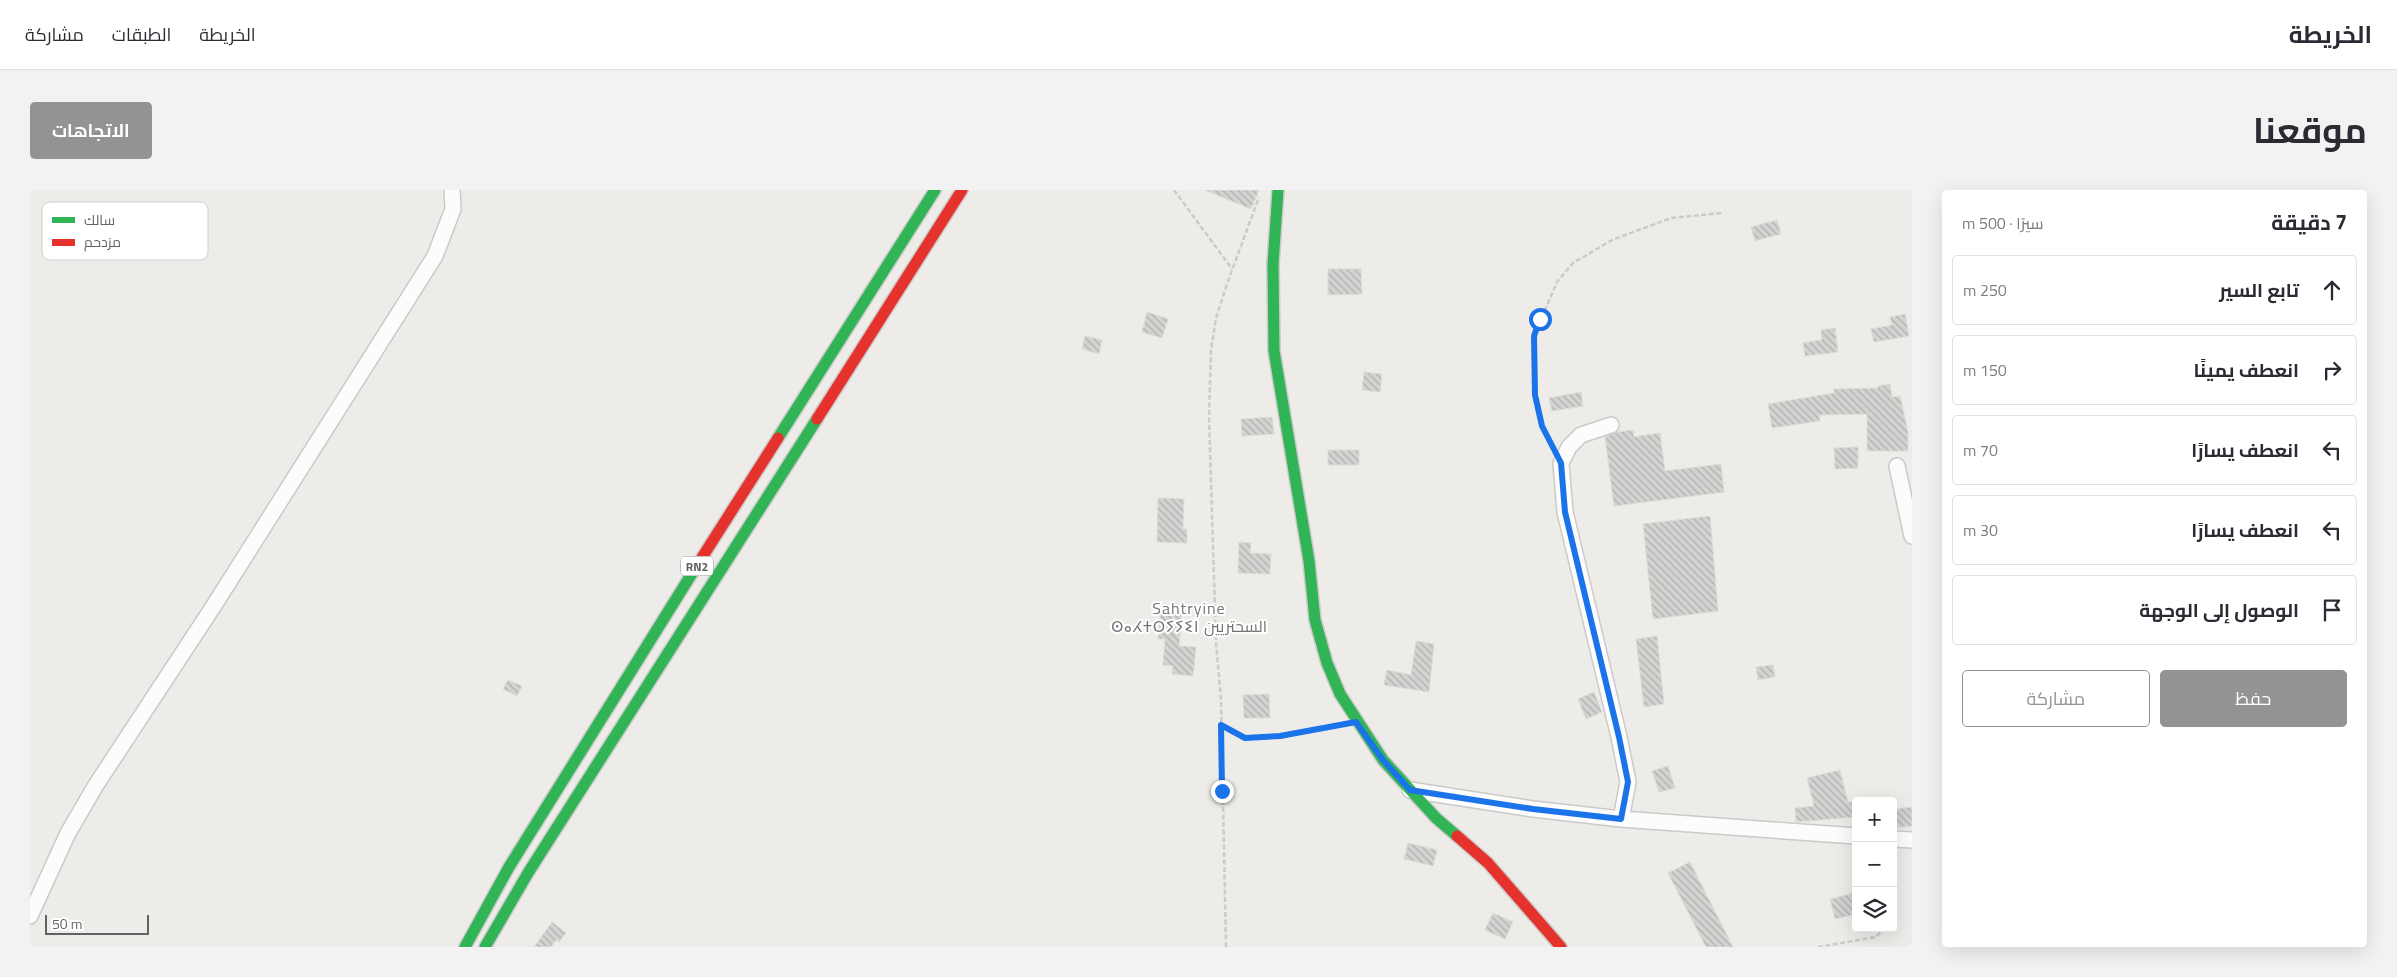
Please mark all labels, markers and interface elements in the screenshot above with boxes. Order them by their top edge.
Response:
text: الخريطة [2289,16,2372,52]
text: مشاركة [25,21,84,48]
text: الطبقات [112,21,171,48]
text: الخريطة [199,21,256,48]
button: الاتجاهات [30,102,152,159]
text: موقعنا [2253,103,2367,157]
legend [42,202,208,260]
text: 7 دقيقة [2271,206,2347,238]
text: سالك [84,209,115,230]
text: سيرًا · 500 m [1962,211,2043,235]
text: مزدحم [84,231,121,252]
text: تابع السير [2219,275,2299,304]
icon: ahead [2318,276,2346,304]
text: 250 m [1963,278,2007,302]
route start [1529,308,1552,331]
text: انعطف يمينًا [2194,355,2299,384]
icon: right [2318,356,2346,384]
text: 150 m [1963,358,2007,382]
text: انعطف يسارًا [2191,435,2299,464]
icon: left [2318,436,2346,464]
text: 70 m [1963,438,1998,462]
text: انعطف يسارًا [2191,515,2299,544]
icon: left [2318,516,2346,544]
text: 30 m [1963,518,1998,542]
road number: RN2 [681,556,713,576]
text: الوصول إلى الوجهة [2139,595,2299,624]
district label: Sahtryine ⵙⴰⵃⵜⵔⵢⵢⵉⵏ السحتريين [1111,596,1267,638]
icon: arrive [2318,596,2346,624]
button: مشاركة [1962,670,2150,727]
button: حفظ [2160,670,2347,727]
route end [1211,780,1234,803]
map controls [1852,797,1897,932]
button: + [1852,797,1897,842]
button: − [1852,842,1897,887]
button: layers [1852,887,1897,932]
scale bar [45,912,149,935]
text: 50 m [52,913,82,934]

